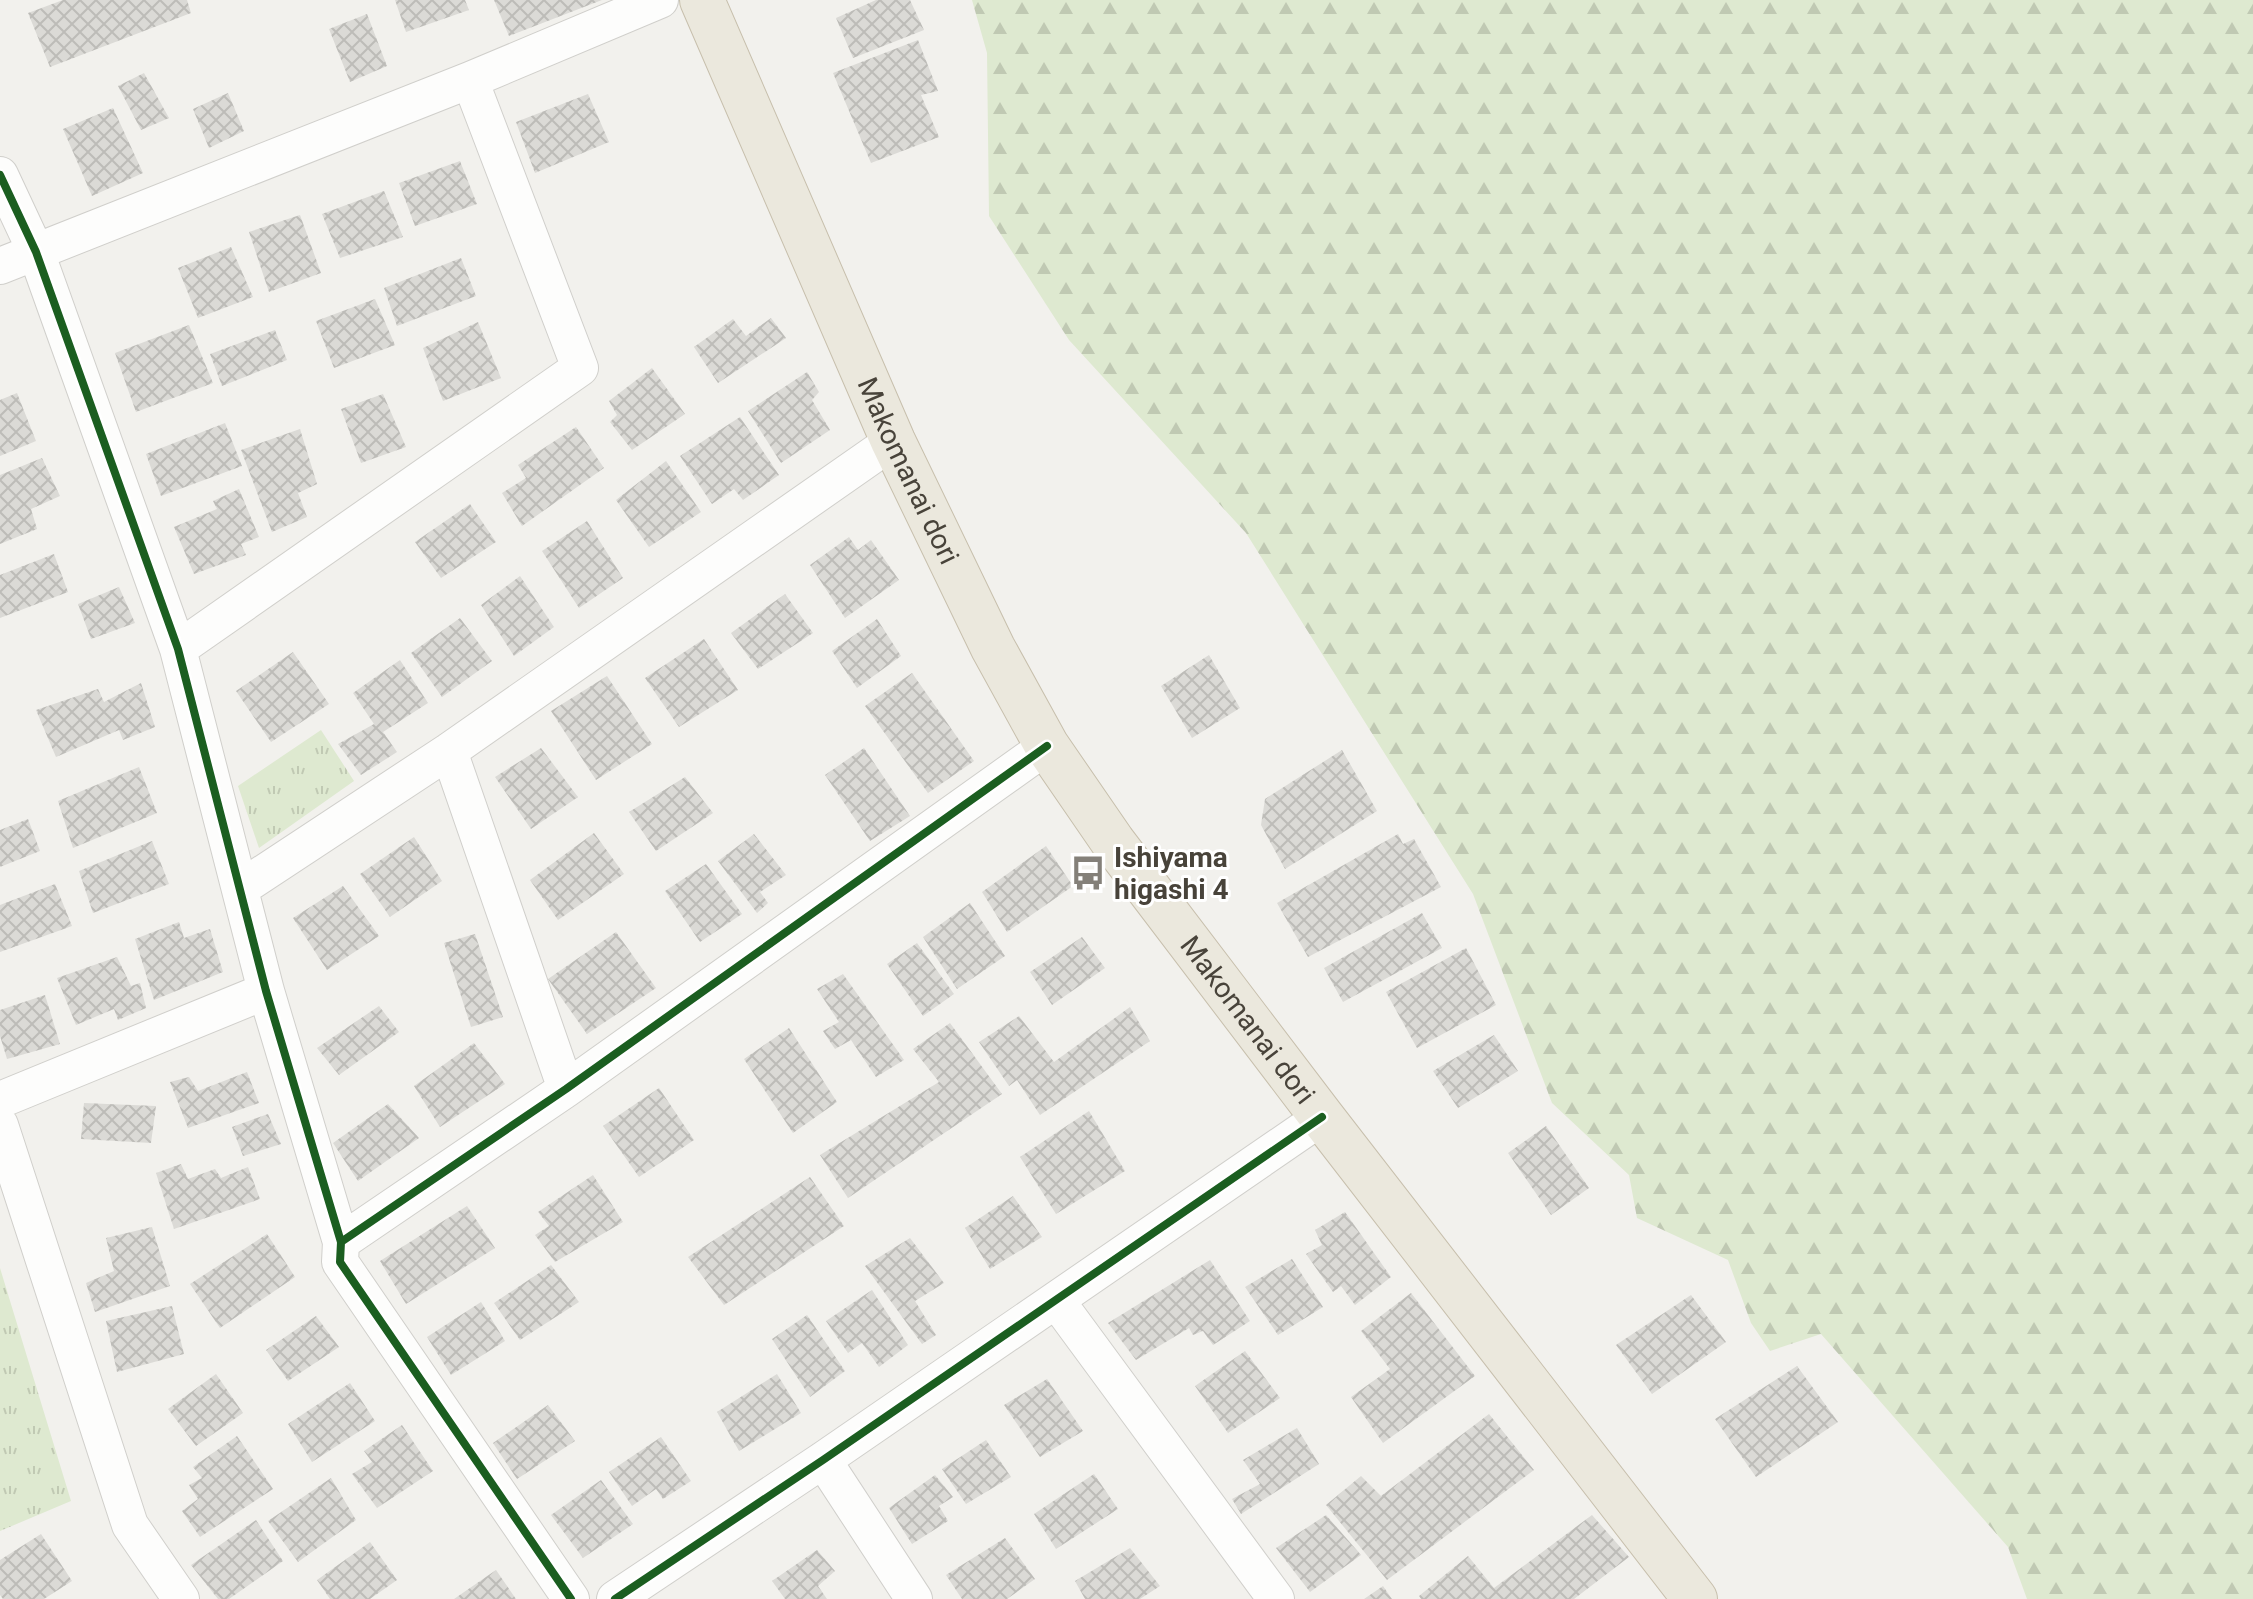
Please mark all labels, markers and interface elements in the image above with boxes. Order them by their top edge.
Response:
street label: Makomanai dori [850,373,966,570]
place label: Ishiyama higashi 4 [1114,841,1229,906]
bus stop icon: Ishiyama higashi 4 [1069,854,1107,892]
street label: Makomanai dori [1173,929,1322,1110]

